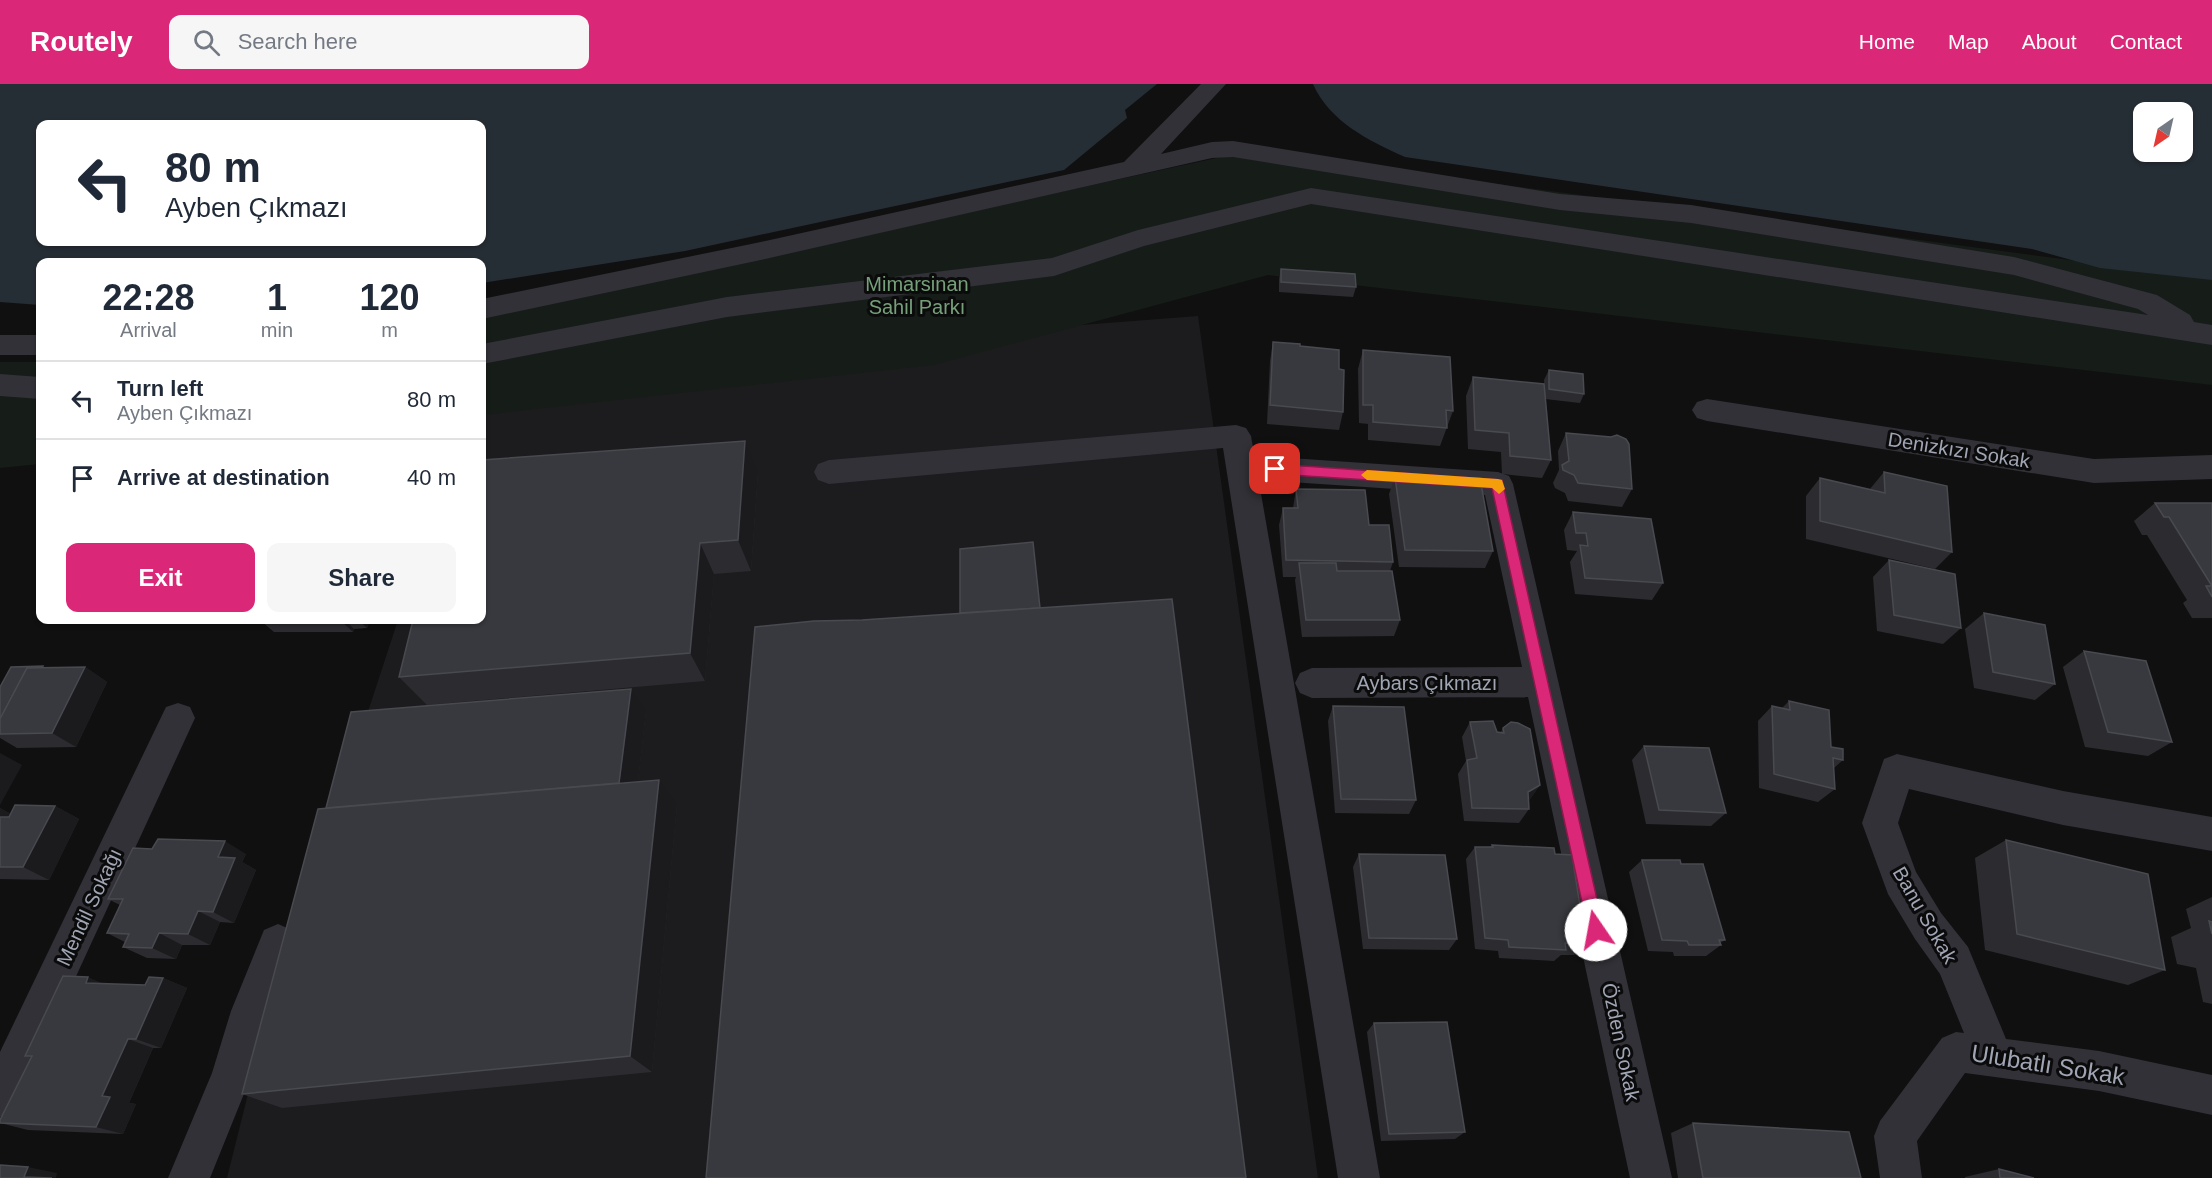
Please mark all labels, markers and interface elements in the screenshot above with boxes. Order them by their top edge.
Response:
search box [169,15,589,69]
text: Routely [30,26,133,57]
icon: search [190,26,223,59]
text: Search here [238,29,358,54]
text: Home [1859,30,1915,53]
text: Map [1948,30,1989,53]
text: About [2022,30,2077,53]
text: Contact [2110,30,2182,53]
north arrow [2133,102,2193,162]
map controls [2133,102,2193,162]
icon: left [66,144,144,222]
text: 80 m [165,144,261,191]
text: Ayben Çıkmazı [165,193,348,223]
park label: Mimarsinan Sahil Parkı [865,273,969,318]
text: 22:28 [102,277,194,318]
text: 1 [267,277,287,318]
text: 120 [359,277,420,318]
text: Arrival [120,319,177,341]
text: min [261,319,293,341]
text: m [381,319,398,341]
text: Turn left [117,376,203,401]
icon: left [66,384,99,417]
text: 80 m [407,387,456,412]
text: Ayben Çıkmazı [117,402,252,424]
street label: Denizkızı Sokak [1886,428,2033,472]
pin [1249,443,1300,494]
icon: arrive [1258,452,1291,485]
icon: arrive [66,462,99,495]
text: Arrive at destination [117,465,330,490]
text: 40 m [407,465,456,490]
button: Exit [66,543,255,612]
button: Share [267,543,456,612]
street label: Aybars Çıkmazı [1357,672,1497,694]
street label: Mendil Sokağı [52,845,126,969]
street label: Banu Sokak [1889,863,1962,968]
position arrow [1564,898,1628,962]
street label: Özden Sokak [1598,981,1644,1104]
street label: Ulubatlı Sokak [1970,1039,2128,1090]

